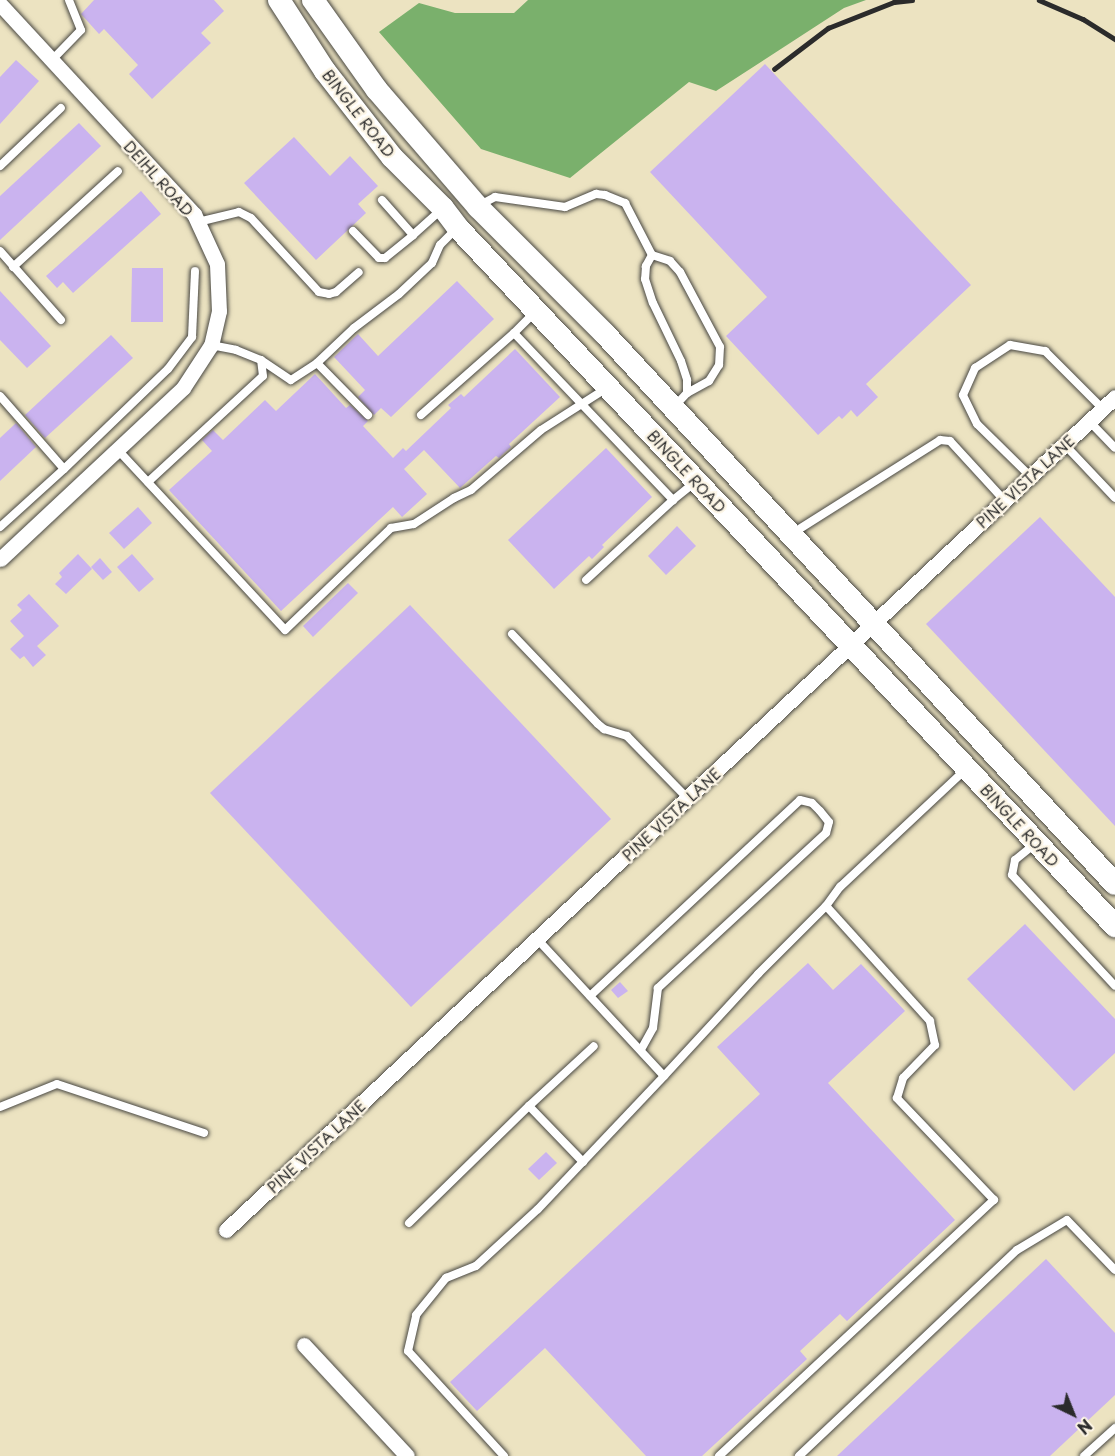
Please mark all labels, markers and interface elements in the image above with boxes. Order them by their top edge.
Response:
street label: BINGLE ROAD [319,65,399,161]
street label: DEIHL ROAD [120,136,198,220]
street label: BINGLE ROAD [644,425,730,517]
street label: PINE VISTA LANE [972,430,1078,532]
street label: PINE VISTA LANE [618,763,724,865]
street label: BINGLE ROAD [977,779,1063,871]
street label: PINE VISTA LANE [263,1095,369,1197]
north arrow [1043,1384,1103,1444]
text: N [1072,1414,1098,1440]

